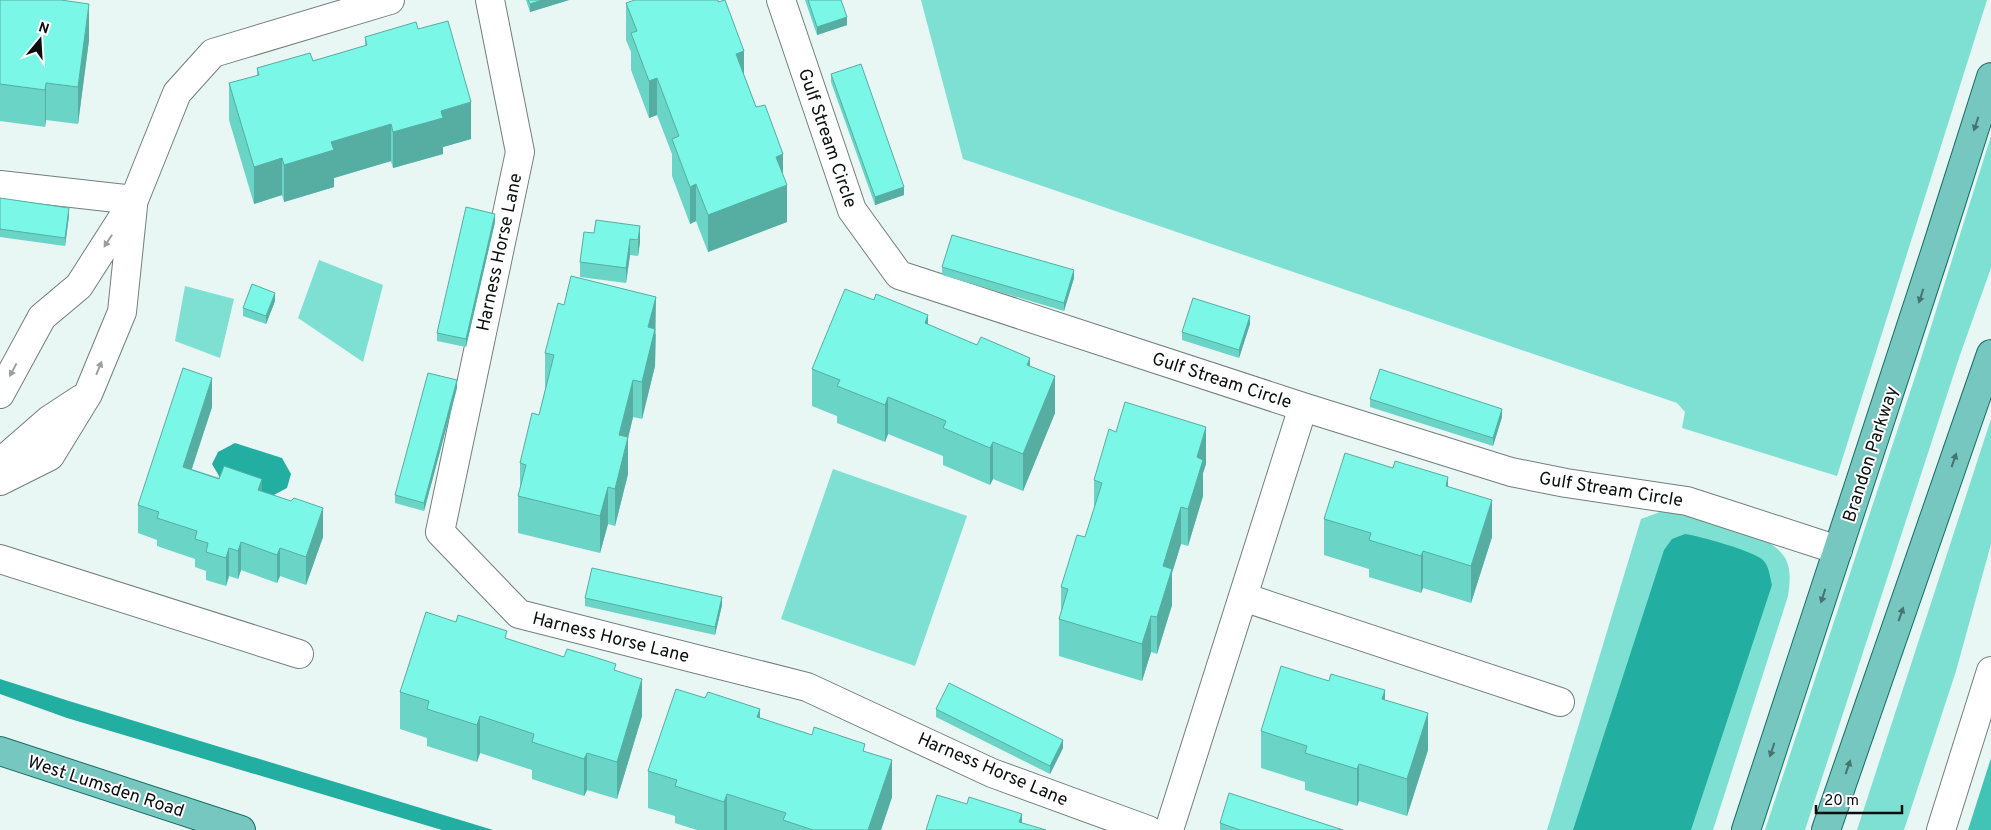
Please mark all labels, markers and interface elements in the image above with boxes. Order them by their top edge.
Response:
north arrow [15,15,65,65]
text: N [36,19,51,39]
street label: Gulf Stream Circle [792,66,861,211]
one-way arrow [1972,116,1980,131]
street label: Harness Horse Lane [472,171,528,334]
one-way arrow [103,234,113,248]
one-way arrow [1917,289,1924,304]
street label: Gulf Stream Circle [1149,348,1294,415]
one-way arrow [95,360,103,375]
one-way arrow [9,363,17,378]
street label: Brandon Parkway [1839,384,1904,525]
one-way arrow [1951,453,1959,468]
street label: Gulf Stream Circle [1537,468,1684,513]
one-way arrow [1819,589,1827,604]
one-way arrow [1897,606,1905,621]
street label: Harness Horse Lane [530,608,692,669]
street label: Harness Horse Lane [914,728,1071,812]
one-way arrow [1768,743,1776,758]
street label: West Lumsden Road [24,751,187,824]
one-way arrow [1845,760,1852,775]
scale bar [1816,782,1902,814]
text: 20 m [1824,792,1859,811]

